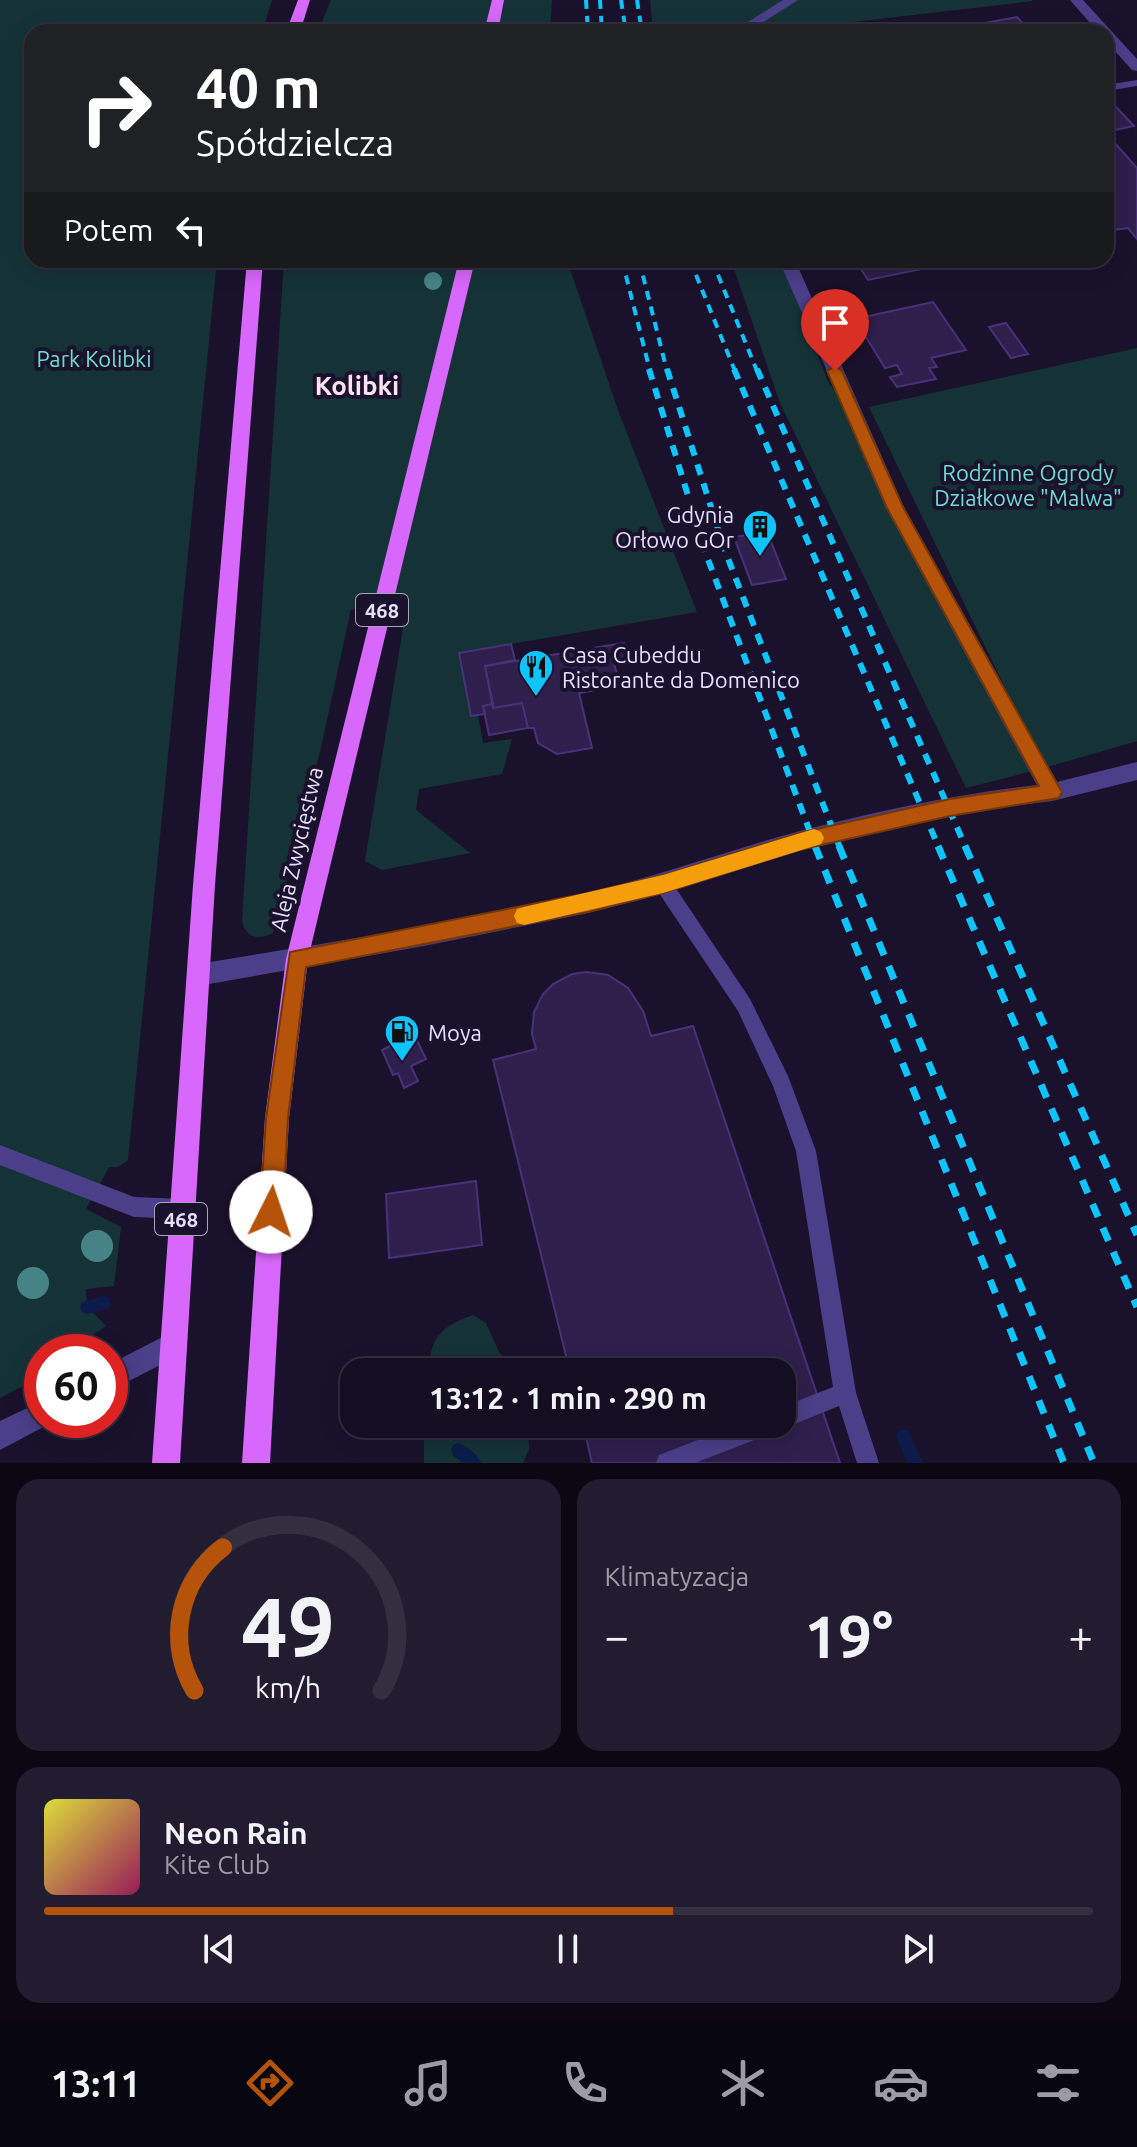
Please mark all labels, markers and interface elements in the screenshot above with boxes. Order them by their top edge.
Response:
icon: right [64,56,168,160]
text: 40 m [196,56,321,119]
text: Spółdzielcza [196,122,394,163]
icon: left [169,208,213,252]
text: Potem [64,213,153,247]
pin [801,289,869,371]
icon: arrive [813,301,857,345]
park label: Park Kolibki [36,346,152,371]
district label: Kolibki [315,371,399,400]
park label: Rodzinne Ogrody Działkowe "Malwa" [934,460,1122,510]
place label: Gdynia Orłowo GOr [615,502,735,552]
building icon: Gdynia Orłowo GOr [741,508,779,558]
road number: 468 [356,594,408,626]
place label: Casa Cubeddu Ristorante da Domenico [562,642,800,692]
restaurant icon: Casa Cubeddu Ristorante da Domenico [517,648,555,698]
street label: Aleja Zwycięstwa [265,764,327,934]
fuel station icon: Moya [383,1013,421,1063]
place label: Moya [428,1020,482,1045]
position arrow [229,1170,313,1254]
road number: 468 [155,1203,207,1235]
speed limit sign: 60 [24,1334,128,1438]
text: 13:12 · 1 min · 290 m [429,1381,707,1415]
text: Klimatyzacja [605,1562,749,1591]
text: 49 [241,1579,335,1673]
text: 19° [804,1602,893,1669]
text: − [605,1611,629,1660]
text: + [1068,1611,1093,1660]
text: km/h [255,1671,321,1703]
text: Neon Rain [164,1816,308,1850]
text: Kite Club [164,1850,270,1879]
icon: previous [197,1927,241,1971]
icon: pause [546,1927,590,1971]
icon: next [896,1927,940,1971]
icon: directions [242,2055,298,2111]
icon: music [400,2055,456,2111]
icon: phone [557,2055,613,2111]
icon: climate [715,2055,771,2111]
icon: car [873,2055,929,2111]
icon: filters [1030,2055,1086,2111]
text: 13:11 [51,2063,141,2104]

